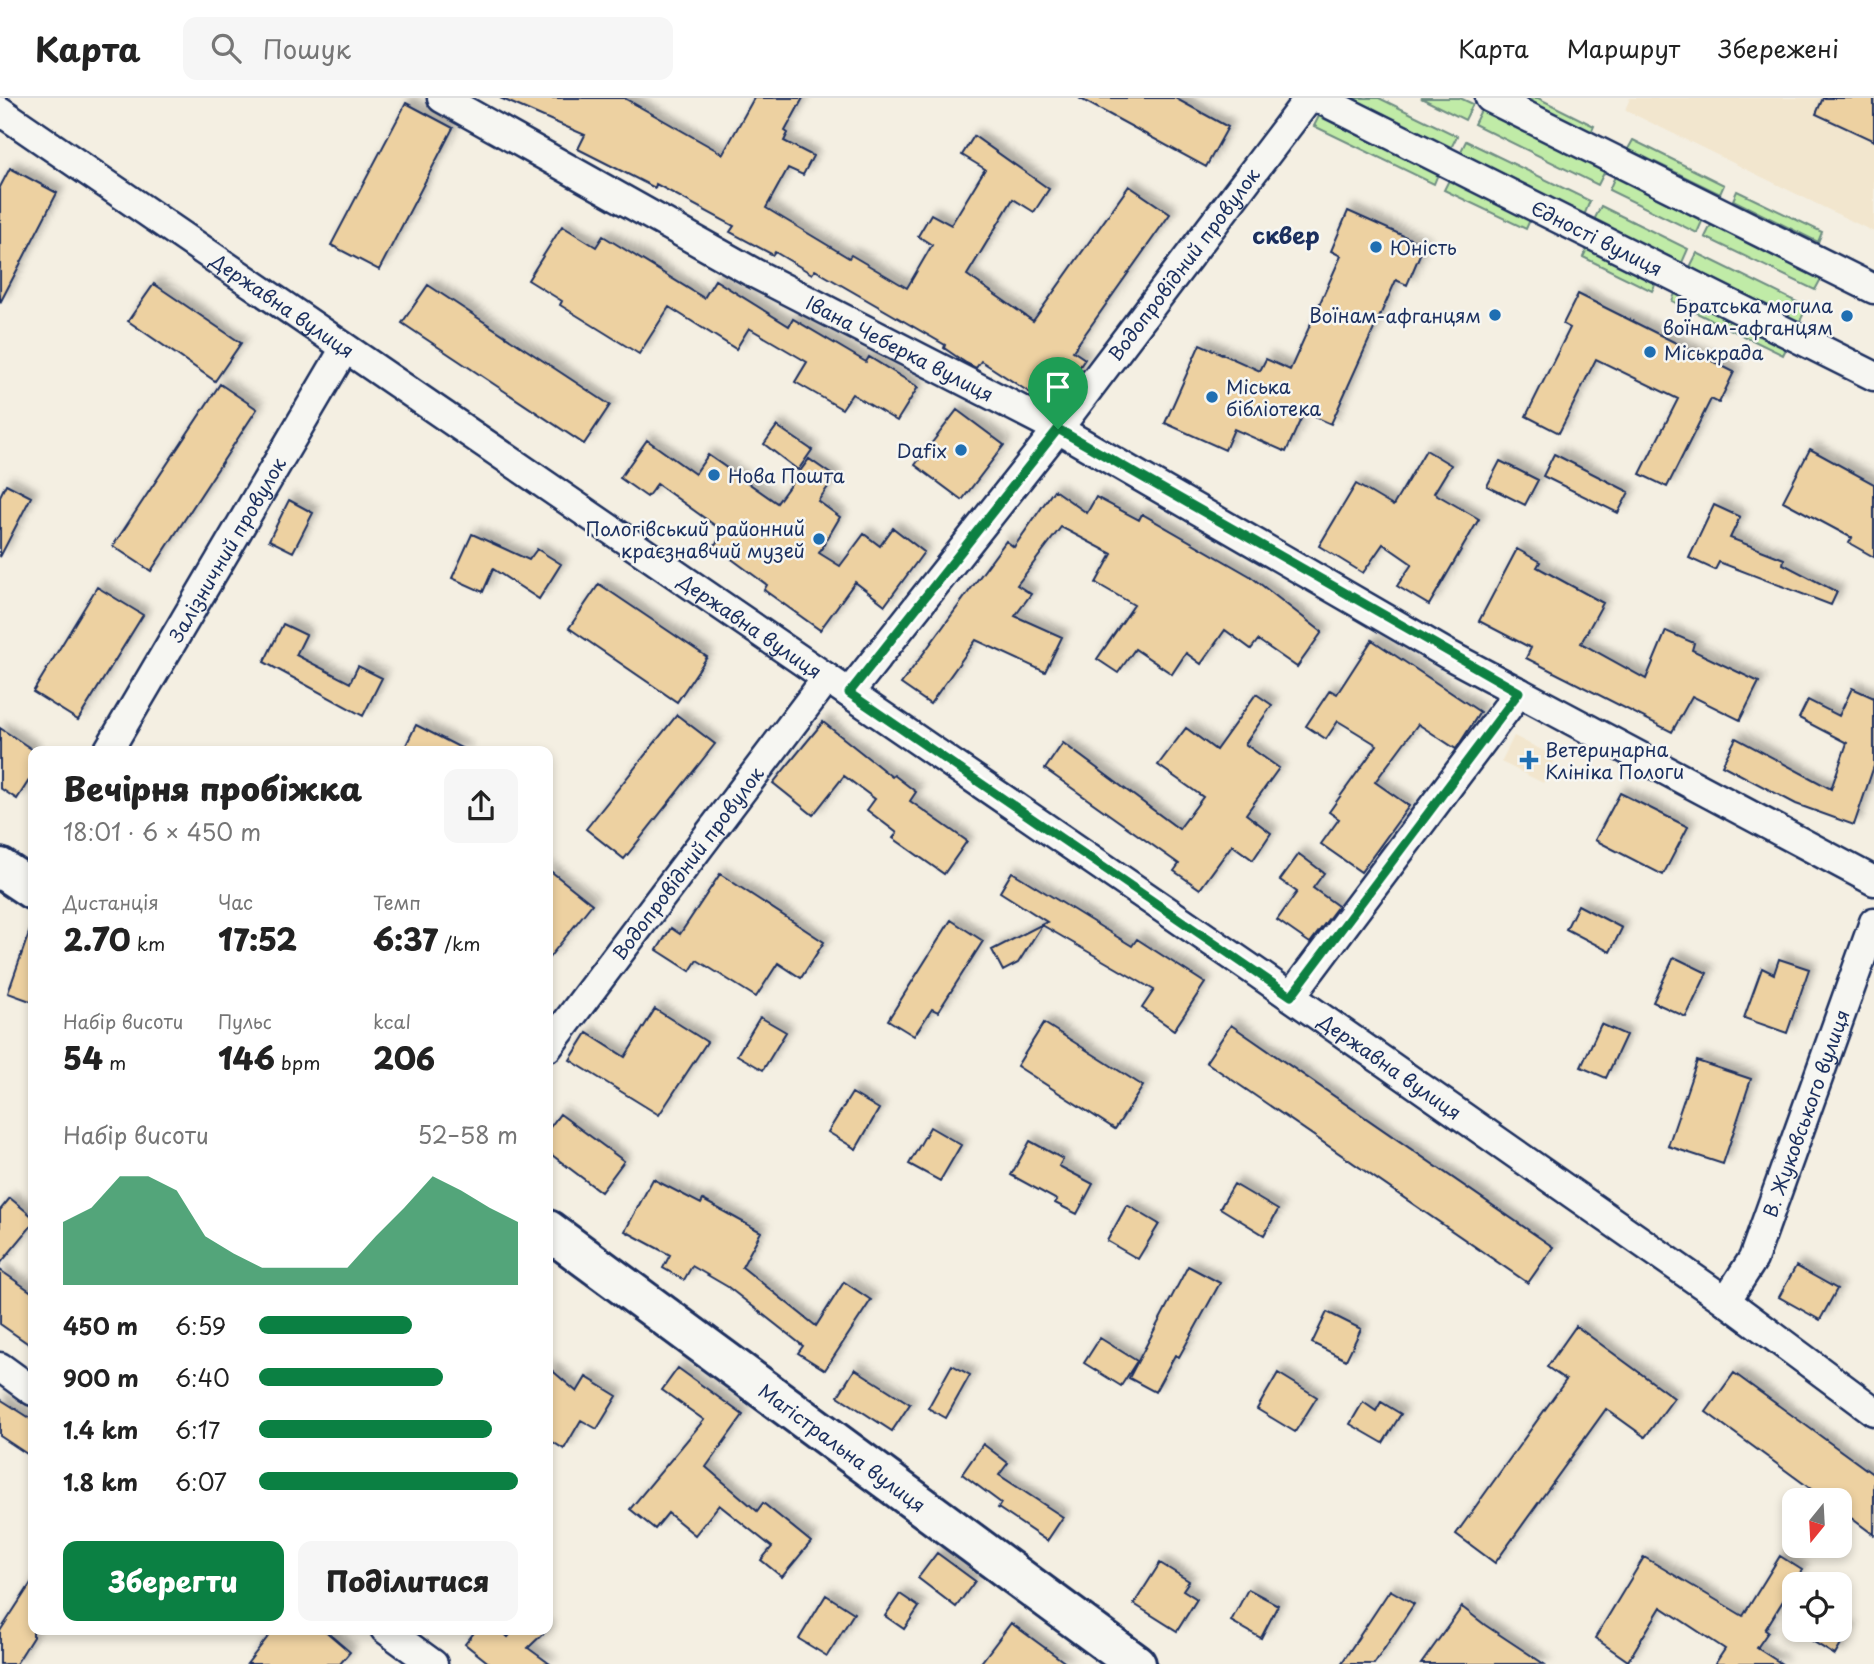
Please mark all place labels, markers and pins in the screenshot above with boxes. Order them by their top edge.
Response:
place label: Юність [1390,233,1457,261]
marker: Юність [1368,239,1384,255]
place label: Братська могила воїнам-афганцям [1663,291,1833,341]
place label: Воїнам-афганцям [1309,301,1481,329]
marker: Воїнам-афганцям [1487,307,1503,323]
marker: Братська могила воїнам-афганцям [1839,308,1855,324]
place label: Міськрада [1664,338,1764,366]
marker: Міськрада [1642,344,1658,360]
pin [1028,357,1088,429]
place label: Міська бібліотека [1226,372,1321,422]
marker: Міська бібліотека [1204,389,1220,405]
place label: Dafix [897,436,947,464]
marker: Dafix [953,442,969,458]
place label: Нова Пошта [728,461,845,489]
marker: Нова Пошта [706,467,722,483]
place label: Пологівський районний краєзнавчий музей [586,514,805,564]
marker: Пологівський районний краєзнавчий музей [811,531,827,547]
place label: Ветеринарна Клініка Пологи [1545,735,1684,785]
marker: Ветеринарна Клініка Пологи [1519,750,1539,770]

